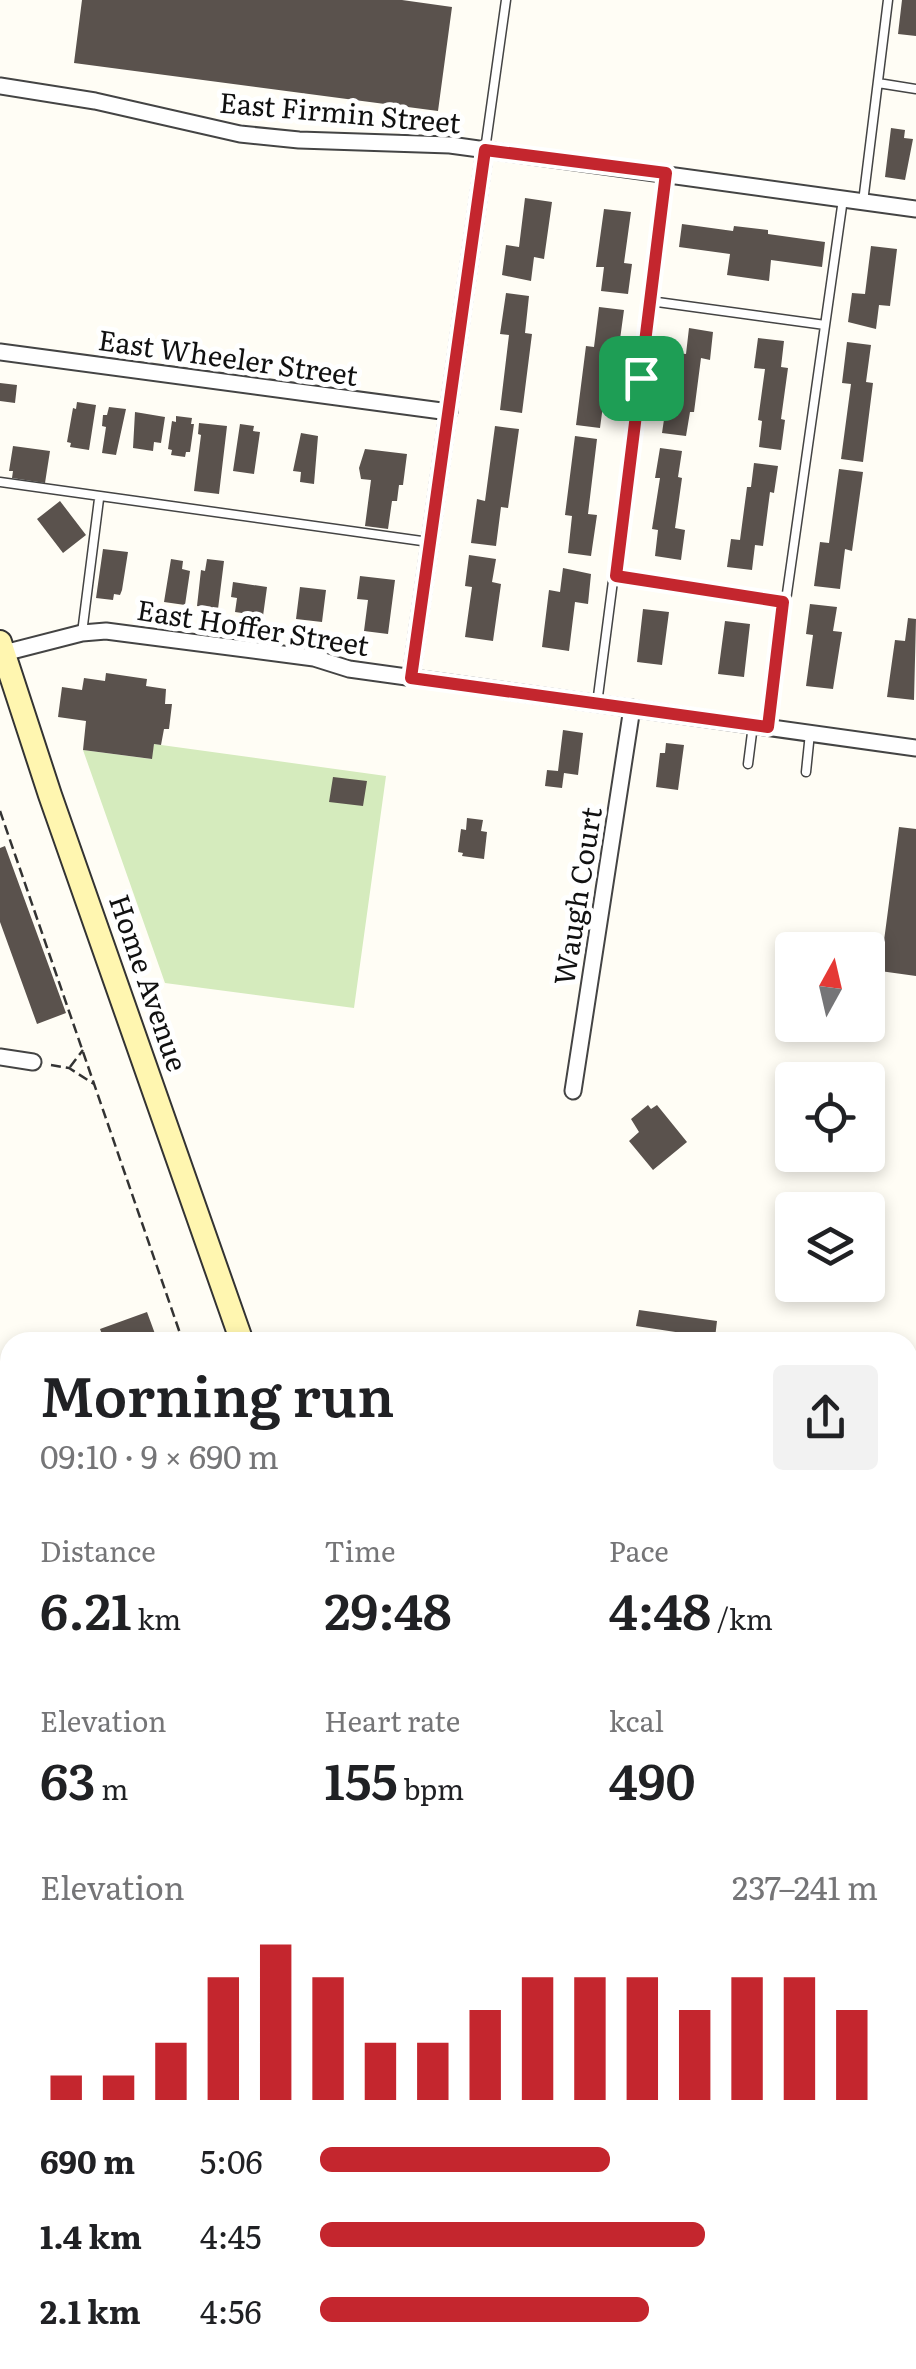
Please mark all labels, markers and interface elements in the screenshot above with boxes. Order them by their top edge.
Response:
street label: East Firmin Street [218,80,463,143]
street label: East Wheeler Street [96,317,362,395]
pin [599,336,684,421]
icon: arrive [614,351,669,406]
street label: East Hoffer Street [134,587,373,665]
street label: Waugh Court [541,803,611,988]
street label: Home Avenue [100,888,200,1077]
north arrow [775,932,885,1042]
map controls [775,932,885,1302]
button: locate [775,1062,885,1172]
button: layers [775,1192,885,1302]
text: Morning run [40,1352,395,1434]
button: share [773,1365,878,1470]
text: 09:10 · 9 × 690 m [40,1431,279,1479]
text: Distance [40,1529,156,1571]
text: Time [324,1529,396,1571]
text: Pace [609,1529,669,1571]
text: 6.21 [40,1571,132,1645]
text: 29:48 [324,1571,452,1645]
text: 4:48 [609,1571,711,1645]
text: km [132,1597,181,1639]
text: /km [711,1597,773,1639]
text: Elevation [40,1699,167,1741]
text: Heart rate [324,1699,460,1741]
text: kcal [609,1699,664,1741]
text: 63 [40,1741,96,1815]
text: 155 [324,1741,398,1815]
text: 490 [609,1741,695,1815]
text: m [96,1767,128,1809]
text: bpm [398,1767,464,1809]
text: Elevation [40,1862,185,1910]
text: 237–241 m [732,1862,878,1910]
text: 690 m [40,2136,135,2184]
text: 5:06 [200,2136,263,2184]
text: 1.4 km [40,2211,142,2259]
text: 4:45 [200,2211,262,2259]
text: 2.1 km [40,2286,141,2334]
text: 4:56 [200,2286,262,2334]

